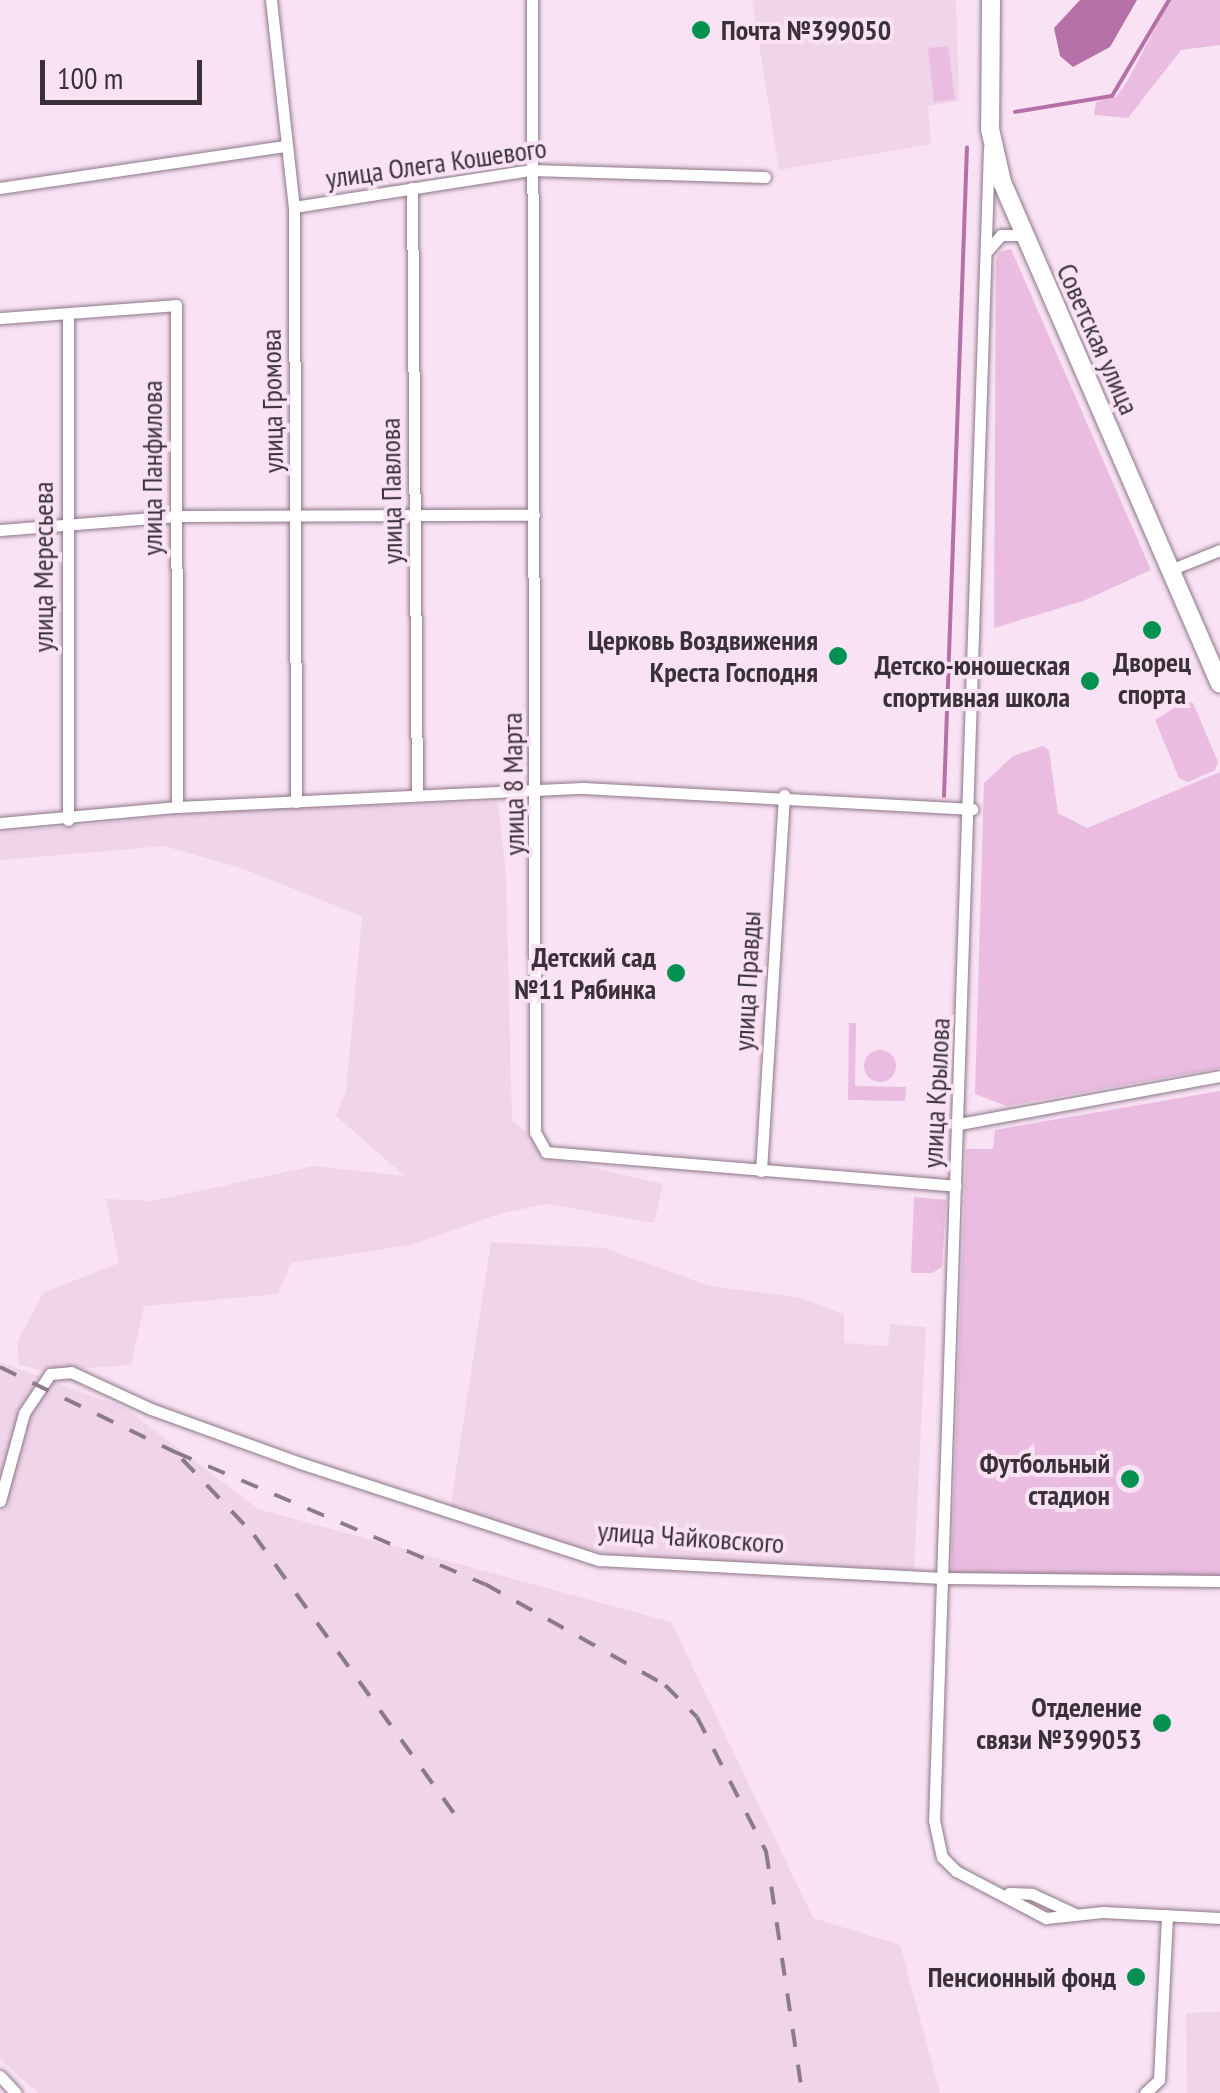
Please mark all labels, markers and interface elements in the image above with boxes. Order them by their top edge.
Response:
place label: Почта №399050 [721,13,891,47]
marker: Почта №399050 [690,19,712,41]
scale bar [45,40,208,102]
text: 100 m [57,58,123,97]
street label: улица Олега Кошевого [323,131,549,195]
street label: Советская улица [1050,258,1146,420]
street label: улица Громова [254,329,290,473]
street label: улица Панфилова [135,380,169,556]
street label: улица Павлова [373,417,409,565]
street label: улица Мересьева [26,482,60,652]
marker: Дворец спорта [1141,619,1163,641]
place label: Церковь Воздвижения Креста Господня [587,623,818,689]
marker: Церковь Воздвижения Креста Господня [827,645,849,667]
place label: Дворец спорта [1113,645,1191,711]
place label: Детско-юношеская спортивная школа [875,648,1070,714]
marker: Детско-юношеская спортивная школа [1079,670,1101,692]
street label: улица 8 Марта [495,712,531,856]
street label: улица Правды [727,910,767,1052]
place label: Детский сад №11 Рябинка [514,940,656,1006]
marker: Детский сад №11 Рябинка [665,962,687,984]
street label: улица Крылова [915,1017,957,1169]
place label: Футбольный стадион [980,1446,1110,1512]
marker: Футбольный стадион [1119,1468,1141,1490]
street label: улица Чайковского [596,1514,786,1560]
place label: Отделение связи №399053 [976,1690,1142,1756]
marker: Отделение связи №399053 [1151,1712,1173,1734]
place label: Пенсионный фонд [928,1960,1116,1994]
marker: Пенсионный фонд [1125,1966,1147,1988]

